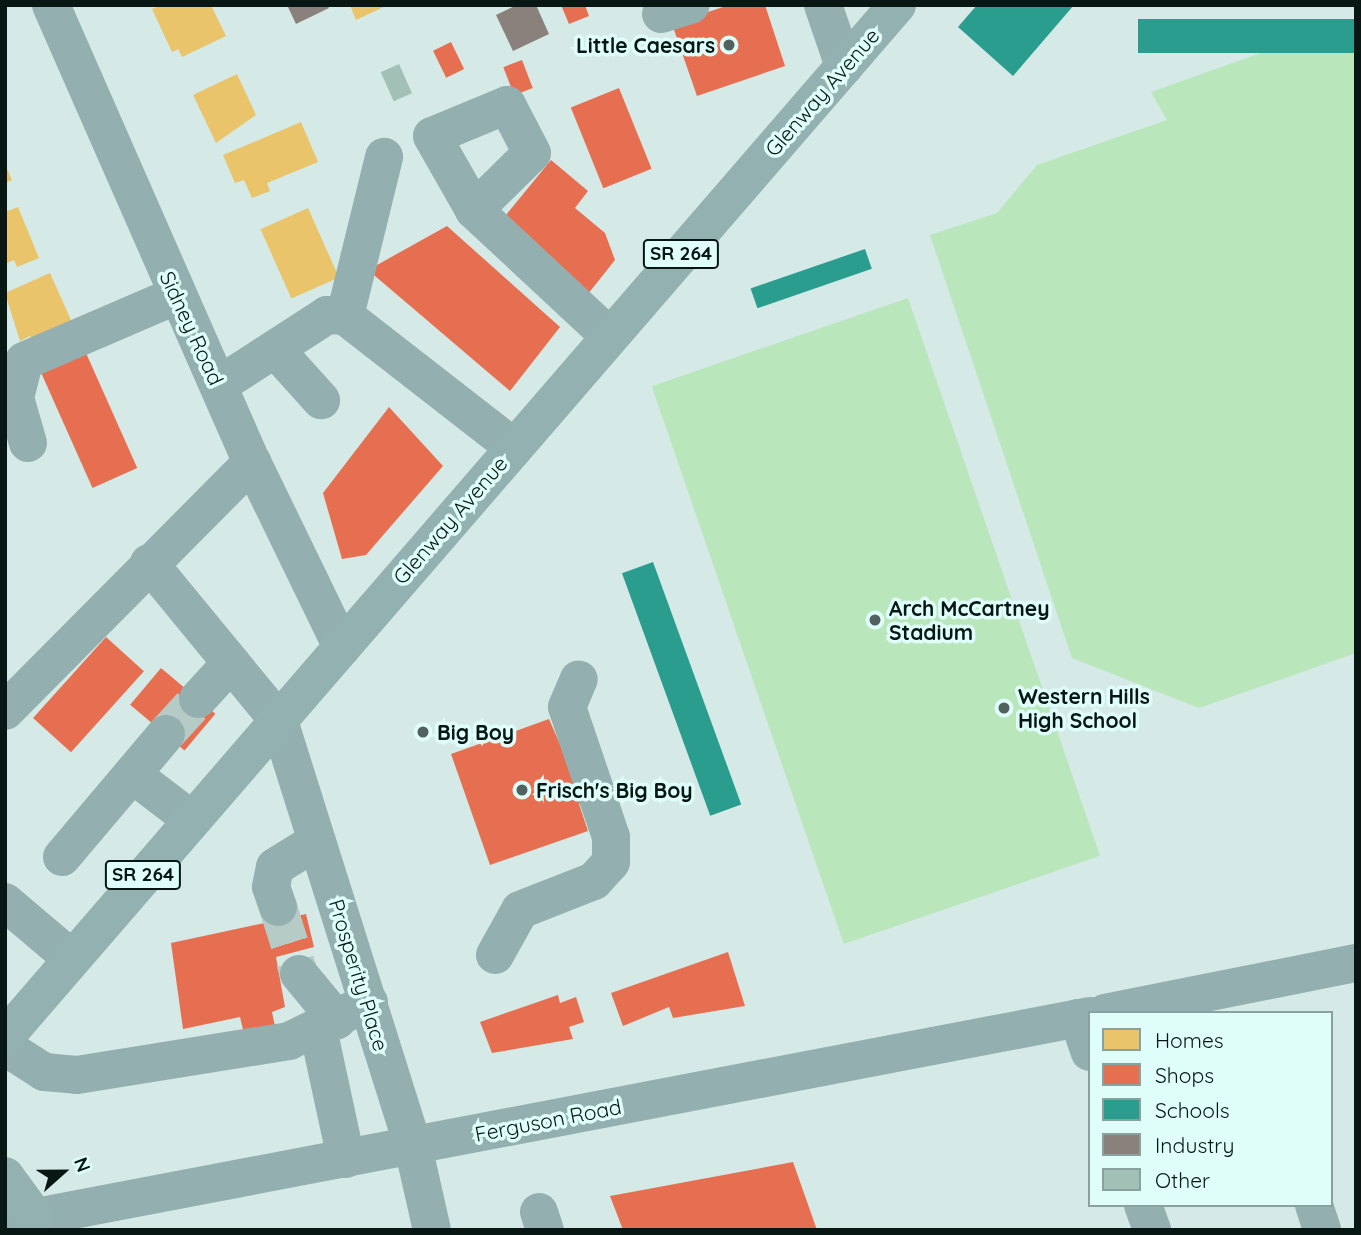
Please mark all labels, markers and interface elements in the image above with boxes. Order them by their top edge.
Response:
street label: Glenway Avenue [760,23,884,161]
place label: Little Caesars [576,32,715,58]
marker: Little Caesars [721,37,737,53]
road number: SR 264 [642,238,720,270]
street label: Sidney Road [155,267,229,389]
street label: Glenway Avenue [388,451,512,589]
place label: Arch McCartney Stadium [889,595,1049,645]
marker: Arch McCartney Stadium [867,612,883,628]
place label: Western Hills High School [1018,683,1150,733]
marker: Western Hills High School [996,700,1012,716]
place label: Big Boy [437,719,514,745]
marker: Big Boy [415,724,431,740]
place label: Frisch's Big Boy [536,777,693,803]
marker: Frisch's Big Boy [514,782,530,798]
road number: SR 264 [104,860,182,890]
street label: Prosperity Place [324,896,394,1054]
legend [1088,1011,1333,1207]
text: Homes [1155,1027,1224,1053]
text: Shops [1155,1062,1214,1088]
street label: Ferguson Road [473,1093,623,1147]
text: Schools [1155,1097,1230,1123]
text: Industry [1155,1132,1234,1158]
north arrow [28,1137,98,1207]
text: N [69,1154,96,1175]
text: Other [1155,1167,1210,1193]

